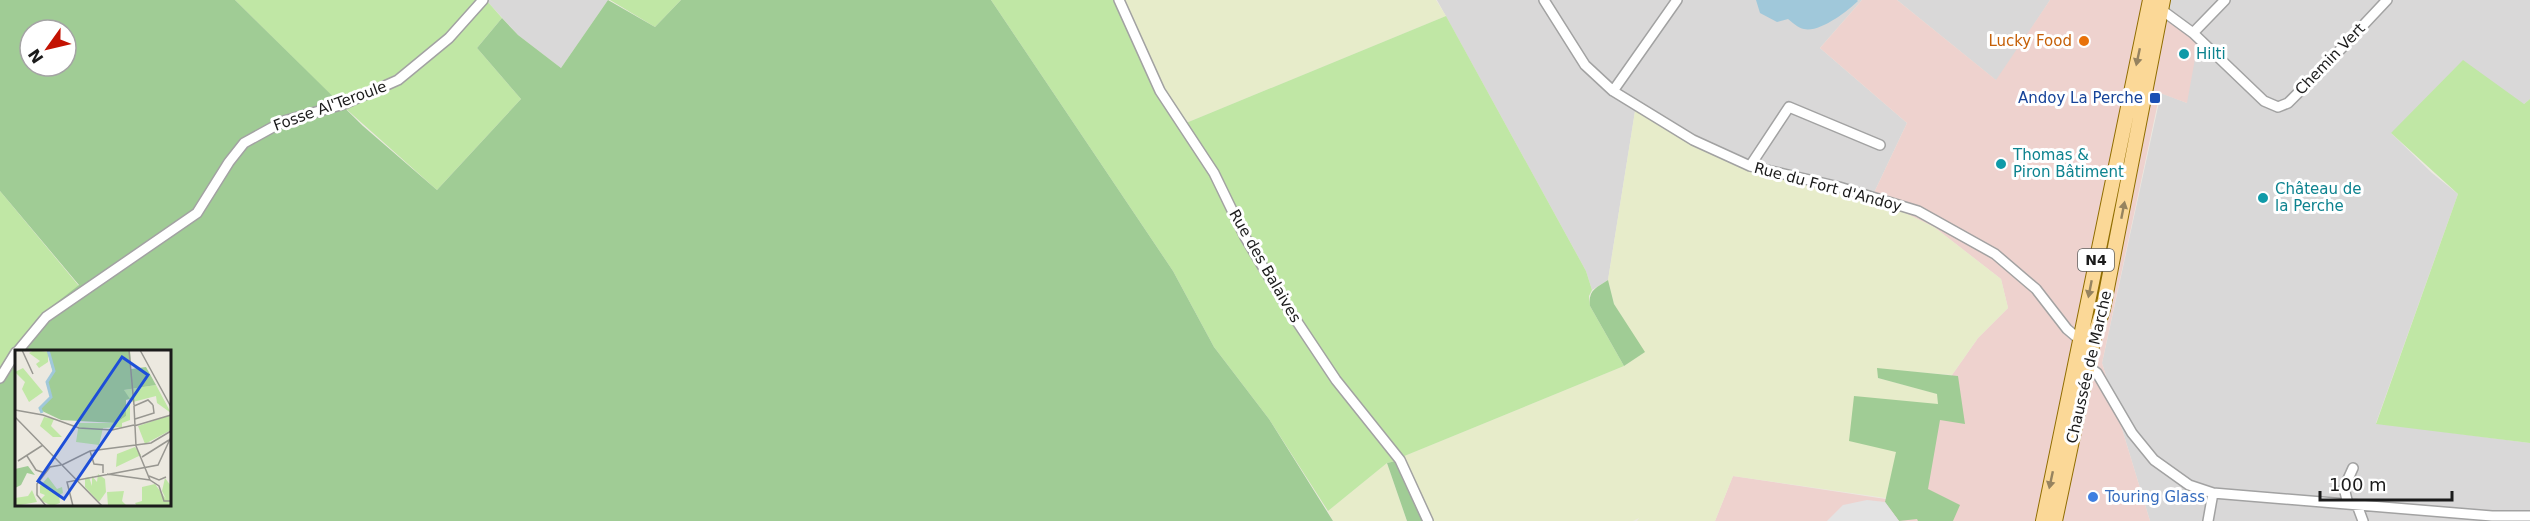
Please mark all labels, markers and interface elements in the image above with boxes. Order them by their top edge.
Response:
north arrow [18,18,78,78]
street label: Chemin Vert [2291,19,2369,99]
place label: Lucky Food [1988,32,2072,50]
marker: Lucky Food [2077,34,2091,48]
text: N [24,45,48,67]
place label: Hilti [2196,45,2226,63]
marker: Hilti [2177,47,2191,61]
one-way arrow [2132,48,2142,66]
street label: Fosse Al'Teroule [271,77,389,135]
place label: Andoy La Perche [2018,89,2143,107]
marker: Andoy La Perche [2148,91,2162,105]
place label: Thomas & Piron Bâtiment [2012,146,2124,181]
marker: Thomas & Piron Bâtiment [1994,157,2008,171]
street label: Rue du Fort d'Andoy [1752,159,1904,215]
place label: Château de la Perche [2275,180,2362,215]
marker: Château de la Perche [2256,191,2270,205]
one-way arrow [2119,200,2128,219]
street label: Rue des Balaives [1225,206,1305,326]
road number: N4 [2078,249,2114,271]
one-way arrow [2085,280,2094,299]
street label: Chaussée de Marche [2063,289,2115,445]
inset map [15,350,171,506]
scale bar [2320,464,2452,502]
one-way arrow [2046,471,2055,490]
text: 100 m [2329,474,2387,495]
place label: Touring Glass [2104,488,2205,506]
marker: Touring Glass [2086,490,2100,504]

